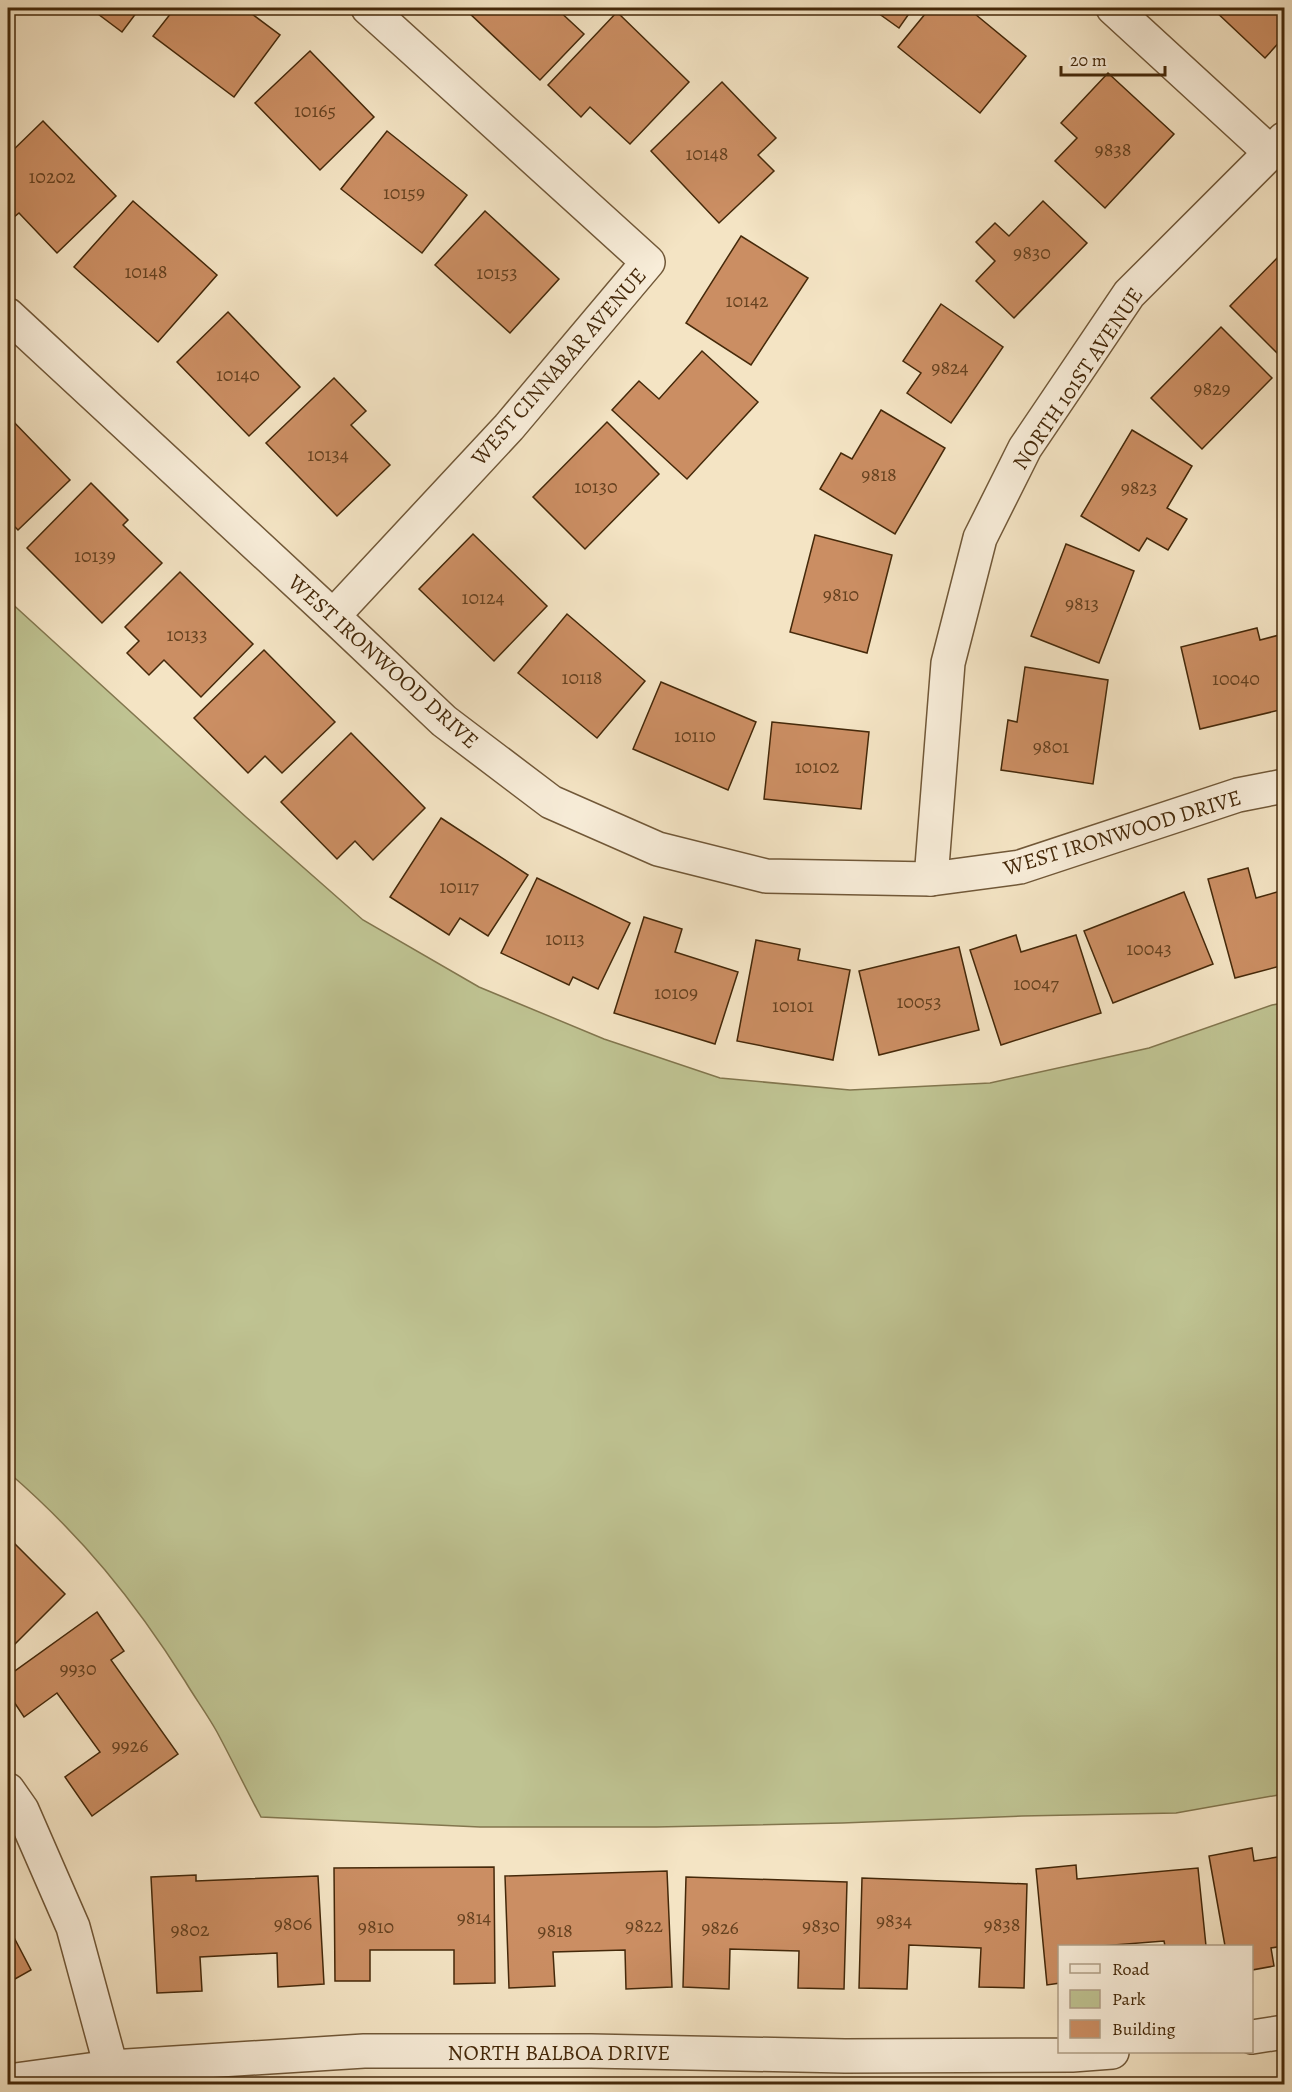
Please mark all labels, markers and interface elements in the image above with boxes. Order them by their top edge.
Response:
scale bar [1061,39,1164,77]
text: 20 m [1070,48,1107,72]
house number: 10165 [294,97,336,124]
house number: 9838 [1095,136,1131,163]
house number: 10148 [685,140,729,167]
house number: 10202 [28,163,76,190]
house number: 10159 [383,179,425,206]
house number: 9830 [1013,239,1051,266]
house number: 10148 [124,258,168,285]
house number: 10153 [476,259,518,286]
street label: WEST CINNABAR AVENUE [464,261,653,473]
street label: NORTH 101ST AVENUE [1005,281,1150,476]
house number: 10142 [726,287,769,314]
house number: 9824 [931,354,969,381]
house number: 10140 [216,361,260,388]
house number: 9829 [1193,375,1231,402]
house number: 10134 [307,441,349,468]
house number: 9818 [861,461,897,488]
house number: 10130 [574,473,618,500]
house number: 9823 [1121,474,1157,501]
house number: 10139 [74,542,116,569]
street label: WEST IRONWOOD DRIVE [281,567,485,756]
house number: 9810 [823,581,859,608]
house number: 10124 [462,584,504,611]
house number: 9813 [1065,590,1099,617]
house number: 10133 [167,621,207,648]
house number: 10118 [562,664,602,691]
house number: 10040 [1212,665,1260,692]
house number: 10110 [674,722,716,749]
house number: 9801 [1033,733,1069,760]
house number: 10102 [795,753,840,780]
street label: WEST IRONWOOD DRIVE [999,782,1245,884]
house number: 10117 [439,873,479,900]
house number: 10113 [545,925,585,952]
house number: 10043 [1126,935,1172,962]
house number: 10047 [1013,970,1059,997]
house number: 10109 [654,979,698,1006]
house number: 10053 [896,988,942,1015]
house number: 10101 [772,992,814,1019]
house number: 9930 [59,1655,97,1682]
house number: 9926 [112,1732,148,1759]
house number: 9814 [457,1904,491,1931]
house number: 9834 [876,1907,912,1934]
house number: 9806 [274,1910,312,1937]
house number: 9838 [984,1911,1020,1938]
house number: 9822 [625,1912,663,1939]
house number: 9830 [802,1912,840,1939]
house number: 9810 [358,1913,394,1940]
house number: 9826 [701,1914,739,1941]
house number: 9802 [171,1916,210,1943]
house number: 9818 [537,1917,573,1944]
legend [1058,1945,1253,2053]
text: Road [1112,1957,1150,1981]
text: Park [1112,1987,1146,2011]
text: Building [1112,2017,1176,2041]
street label: NORTH BALBOA DRIVE [448,2038,670,2068]

